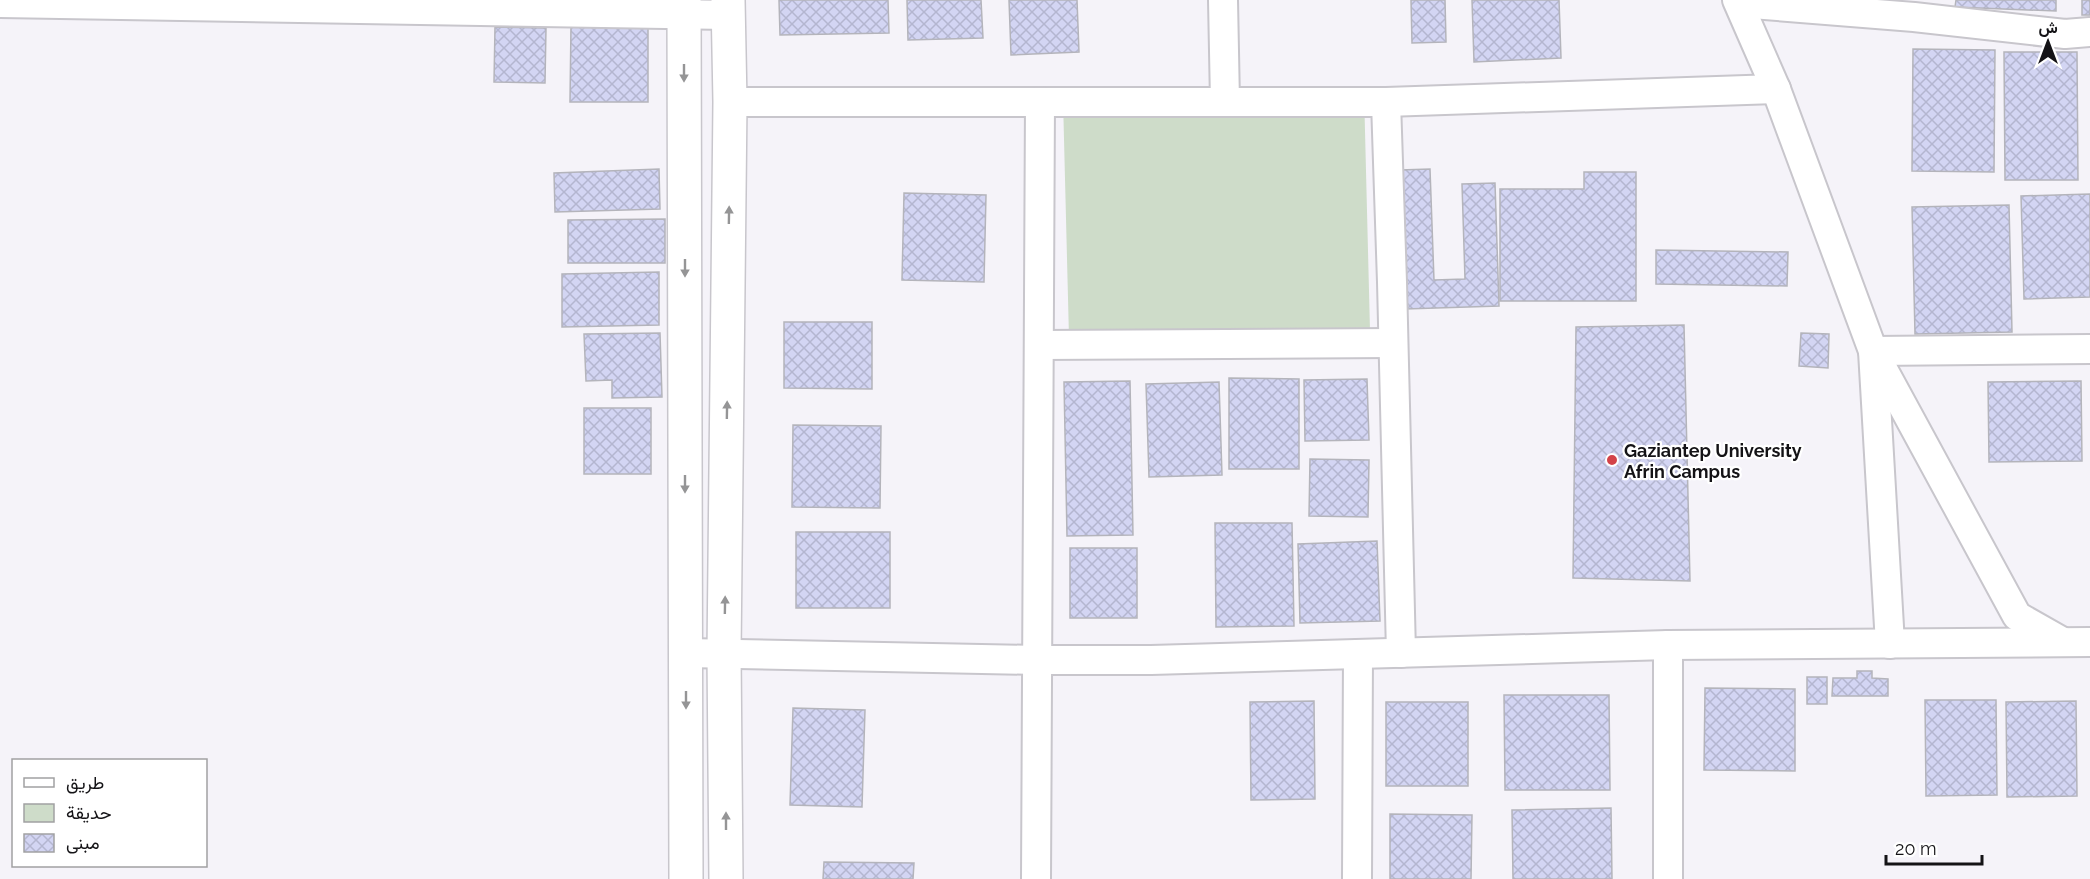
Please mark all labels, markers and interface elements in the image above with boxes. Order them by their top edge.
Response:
north arrow [2018,12,2078,72]
text: ش [2038,18,2058,37]
one-way arrow [679,63,689,82]
one-way arrow [724,205,734,224]
one-way arrow [680,258,690,277]
one-way arrow [722,400,732,419]
place label: Gaziantep University Afrin Campus [1624,440,1802,482]
marker: Gaziantep University Afrin Campus [1605,453,1619,467]
one-way arrow [680,474,690,493]
one-way arrow [720,595,730,614]
one-way arrow [681,690,691,709]
legend [12,759,207,867]
text: طريق [66,772,104,794]
text: حديقة [66,802,112,823]
one-way arrow [721,811,731,830]
scale bar [1886,828,1982,866]
text: مبنى [66,832,100,854]
text: 20 m [1895,838,1937,859]

